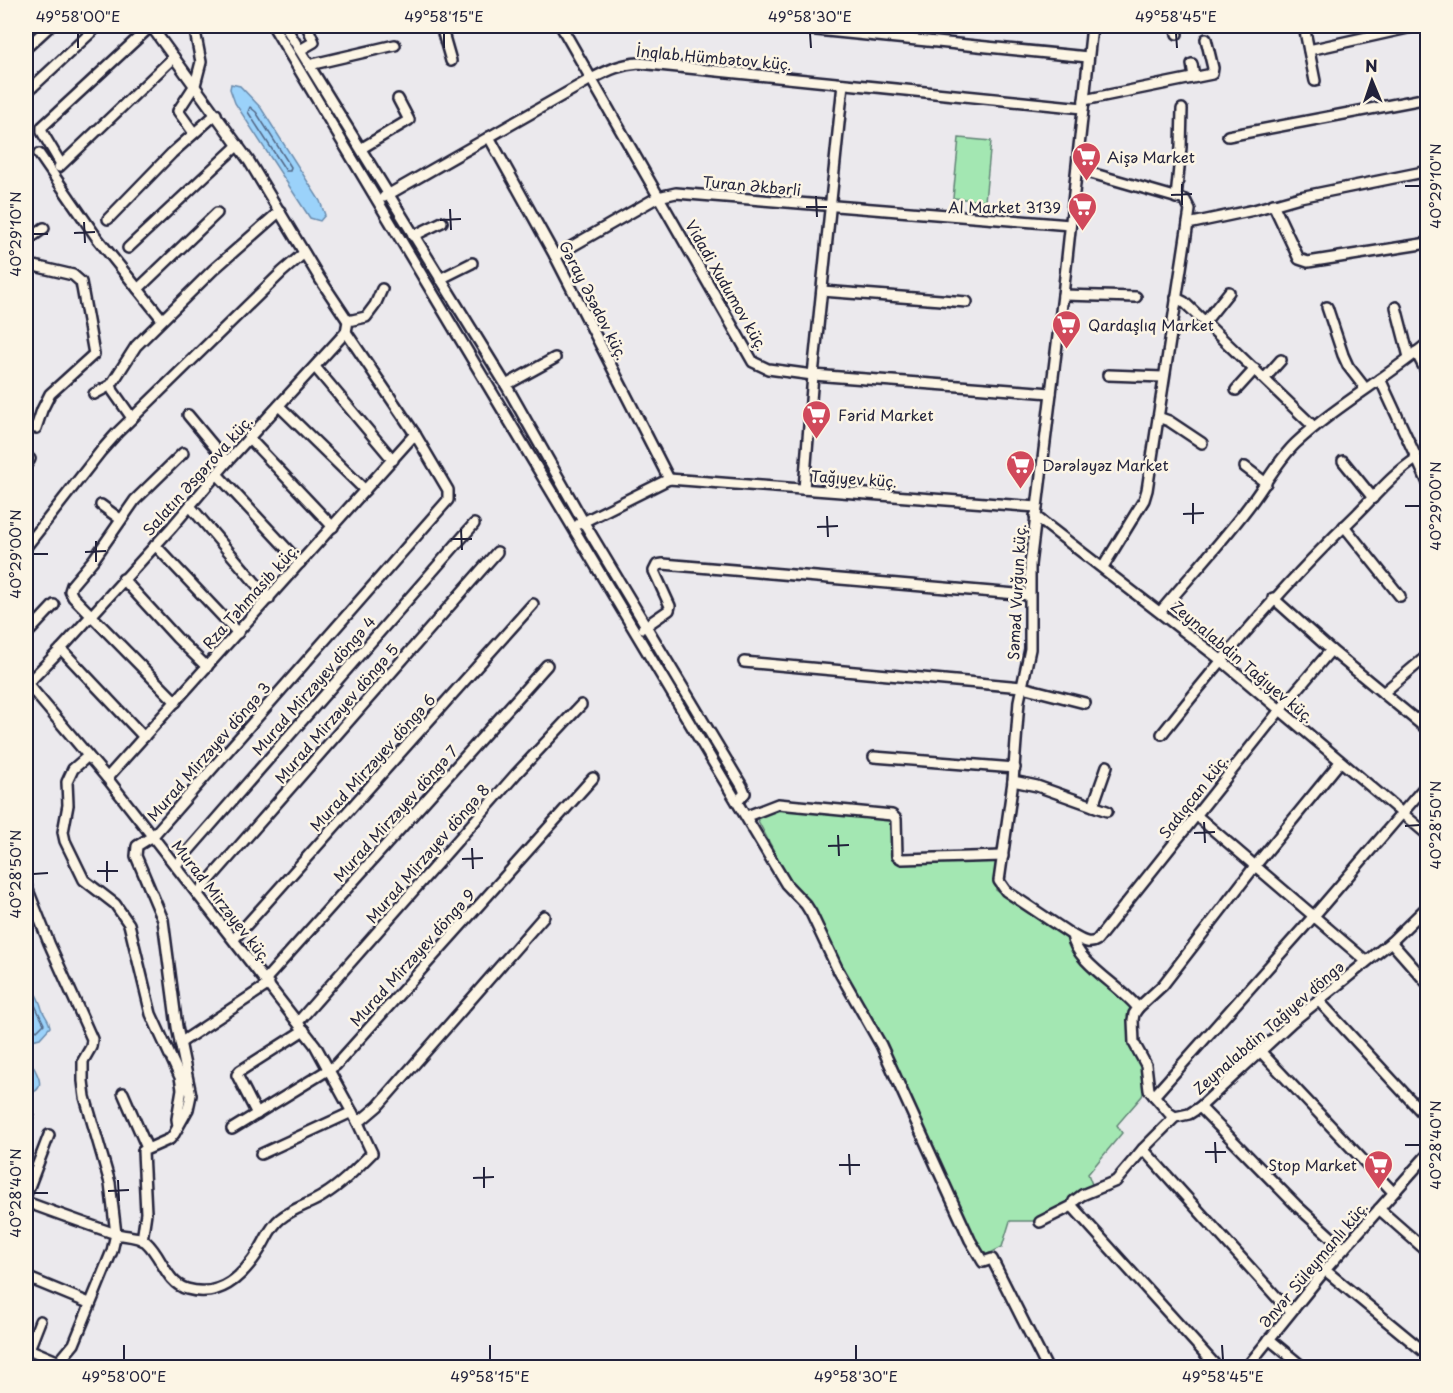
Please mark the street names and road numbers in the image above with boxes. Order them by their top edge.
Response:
street label: İnqlab Hümbətov küç. [635,39,793,75]
street label: Turan Əkbərli [702,169,802,201]
street label: Vidadi Xudumov küç. [680,215,774,355]
street label: Gəray Əsədov küç. [554,236,634,364]
street label: Salatın Əsgərova küç. [137,410,257,540]
street label: Tağıyev küç. [810,464,898,492]
street label: Səməd Vurğun küç. [1001,523,1031,661]
street label: Rza Təhmasib küç. [197,539,303,653]
street label: Zeynalabdin Tağıyev küç. [1166,594,1320,728]
street label: Murad Mirzəyev döngə 4 [246,610,380,760]
street label: Murad Mirzəyev döngə 5 [269,638,403,788]
street label: Murad Mirzəyev döngə 3 [141,676,275,826]
street label: Murad Mirzəyev döngə 6 [304,688,440,836]
street label: Murad Mirzəyev döngə 7 [327,739,463,886]
street label: Sadıqcan küç. [1153,749,1233,843]
street label: Murad Mirzəyev döngə 8 [360,778,494,928]
street label: Murad Mirzəyev küç. [167,835,277,967]
street label: Murad Mirzəyev döngə 9 [344,883,480,1031]
street label: Zeynalabdin Tağıyev döngə [1187,955,1349,1099]
street label: Ənvər Süleymanlı küç. [1253,1196,1373,1332]

